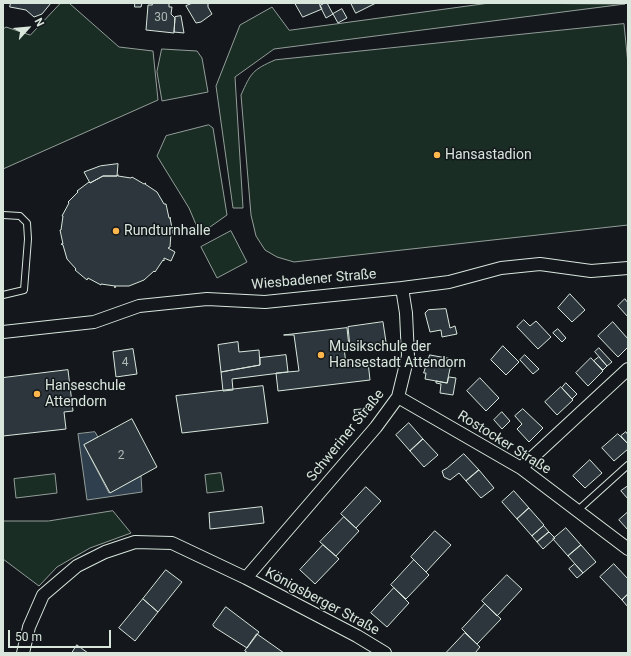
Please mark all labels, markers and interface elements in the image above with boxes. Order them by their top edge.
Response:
north arrow [8,8,48,48]
house number: 30 [154,11,168,25]
text: N [32,16,47,29]
place label: Hansastadion [445,147,532,163]
marker: Hansastadion [432,150,442,160]
place label: Rundturnhalle [124,223,210,239]
marker: Rundturnhalle [111,226,121,236]
street label: Wiesbadener Straße [251,266,377,294]
place label: Musikschule der Hansestadt Attendorn [329,339,466,372]
marker: Musikschule der Hansestadt Attendorn [316,350,326,360]
house number: 4 [122,356,128,370]
place label: Hanseschule Attendorn [45,378,126,410]
street label: Schweriner Straße [304,387,388,485]
marker: Hanseschule Attendorn [32,389,42,399]
street label: Rostocker Straße [454,408,554,478]
house number: 2 [118,449,124,463]
street label: Königsberger Straße [262,565,382,639]
scale bar [10,622,113,648]
text: 50 m [15,630,42,644]

